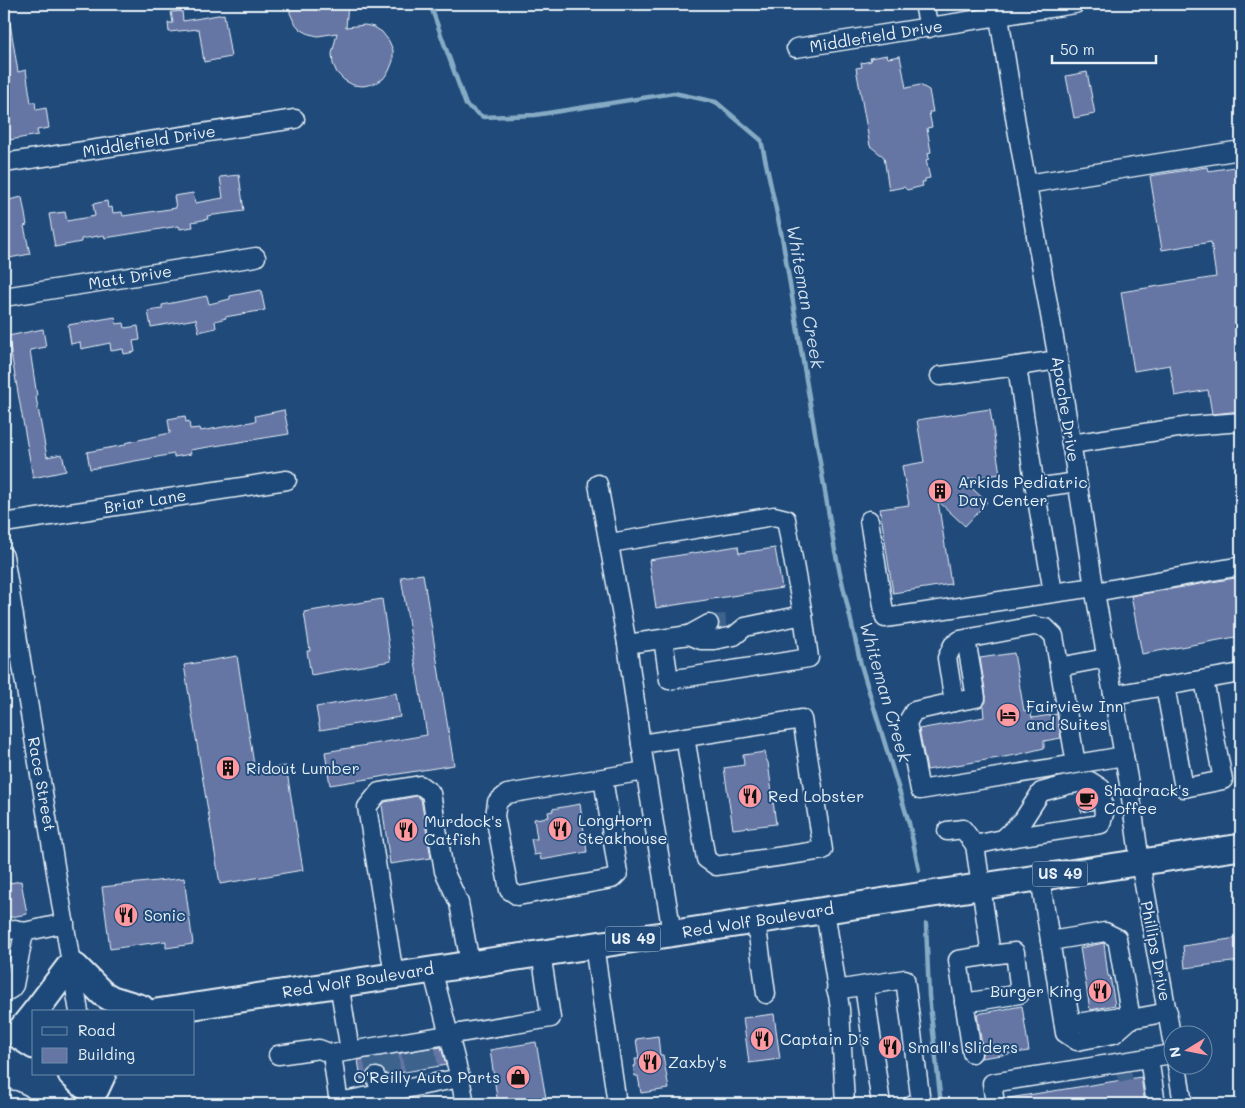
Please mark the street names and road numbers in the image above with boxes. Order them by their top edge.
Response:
street label: Middlefield Drive [808,15,944,56]
street label: Middlefield Drive [81,120,217,161]
street label: Matt Drive [87,260,173,293]
street label: Apache Drive [1048,355,1085,463]
street label: Briar Lane [102,484,188,517]
street label: Race Street [24,735,61,833]
road number: US 49 [1032,862,1088,886]
street label: Red Wolf Boulevard [681,897,835,942]
street label: Phillips Drive [1136,899,1176,1003]
road number: US 49 [606,926,660,952]
street label: Red Wolf Boulevard [281,957,435,1002]

